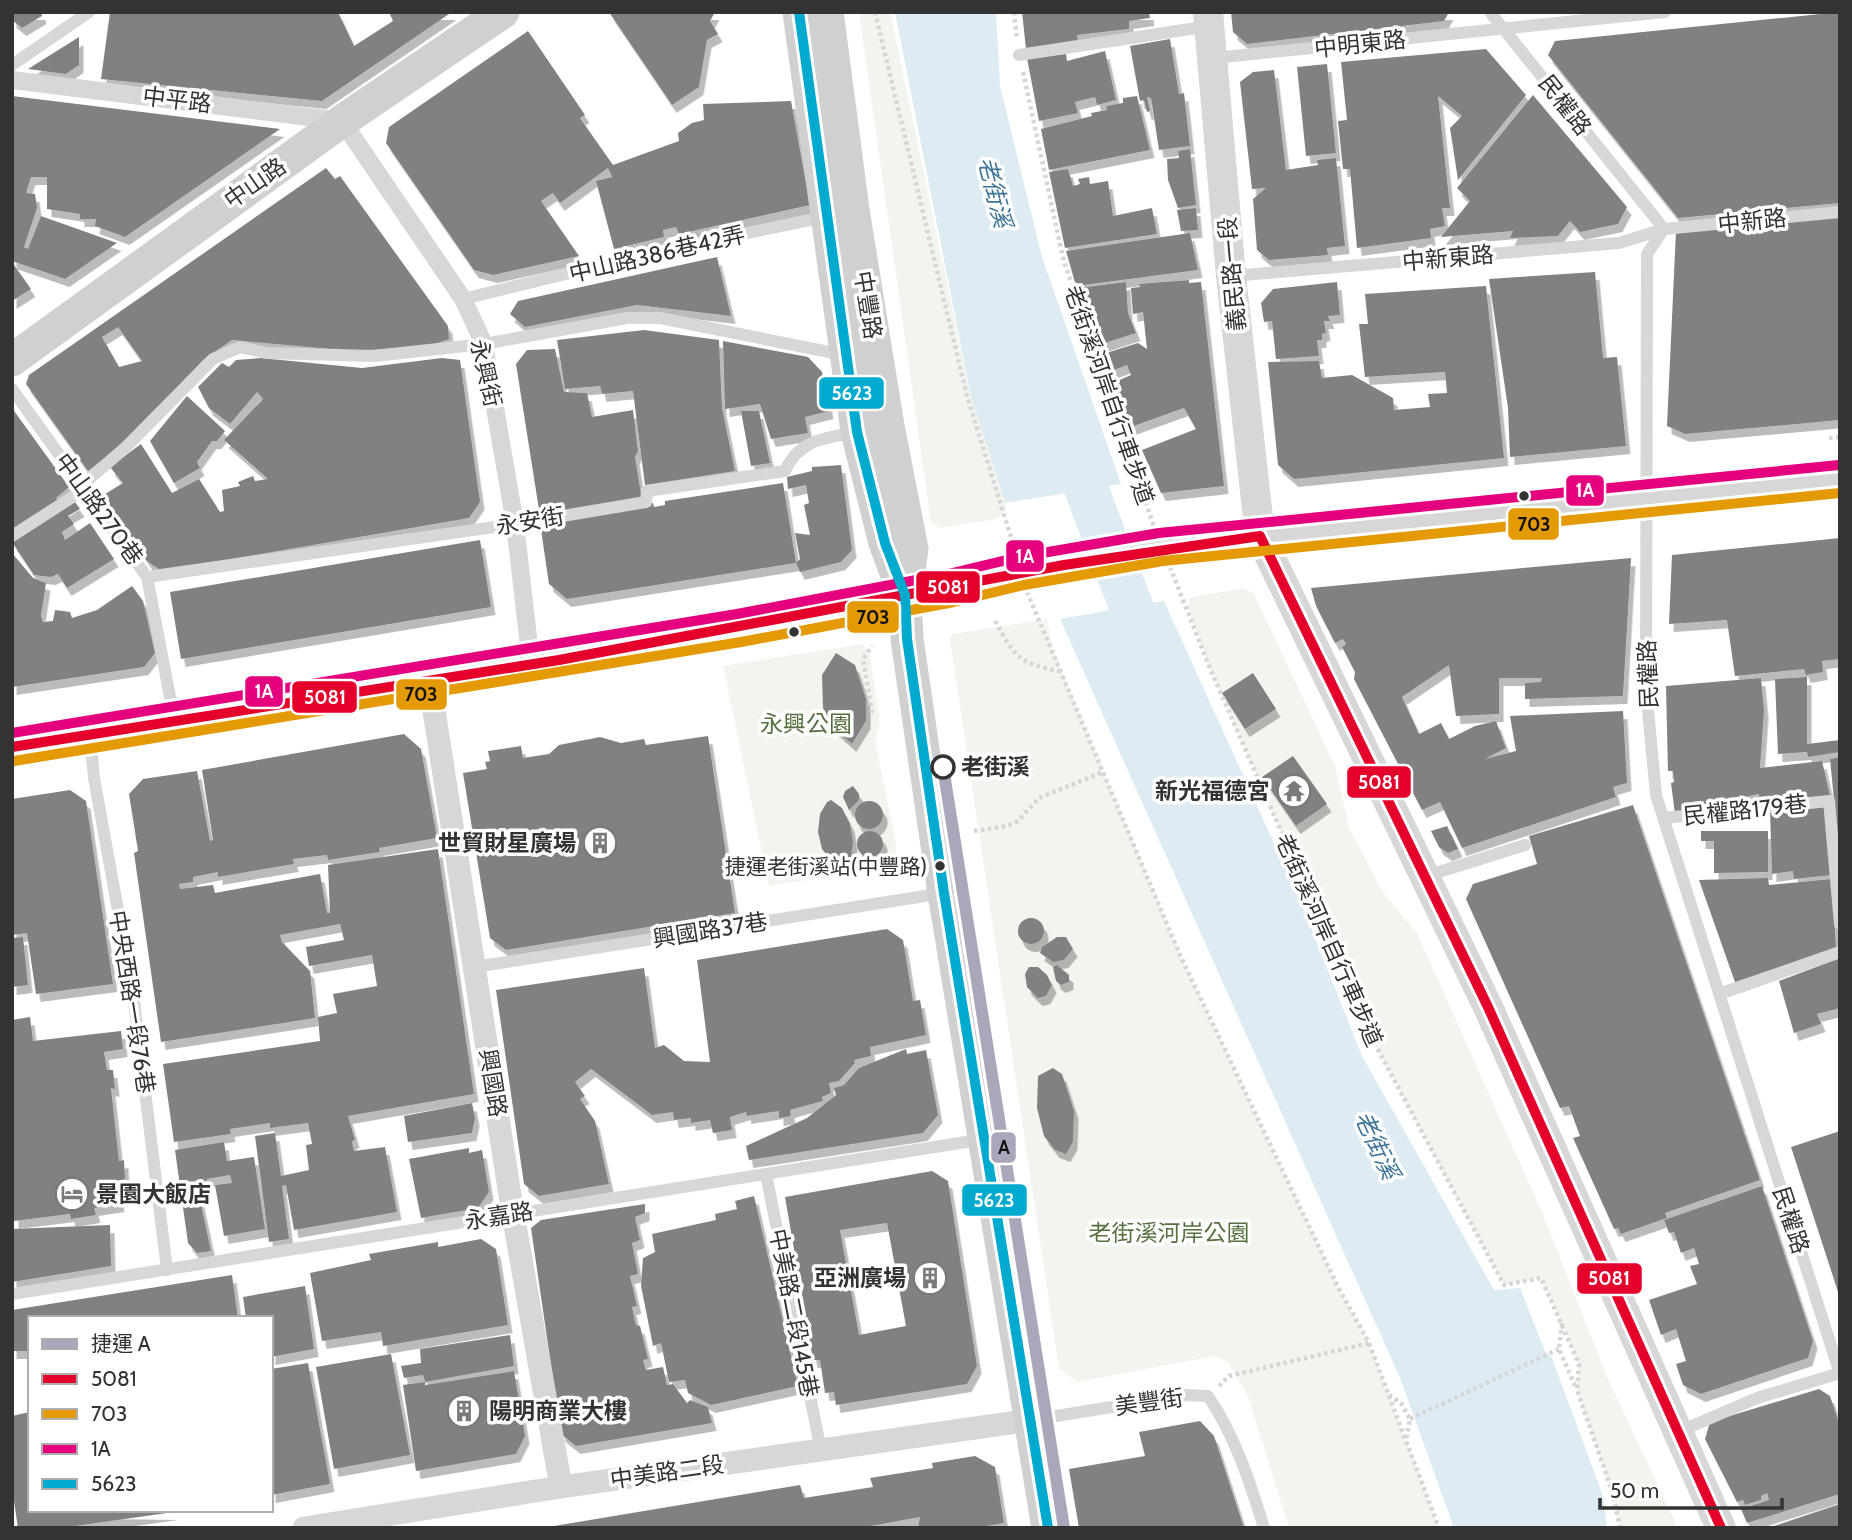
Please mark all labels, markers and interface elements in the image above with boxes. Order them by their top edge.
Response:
street label: 中明東路 [1313,25,1407,63]
street label: 民權路 [1533,69,1597,141]
street label: 中平路 [141,82,213,118]
street label: 中山路 [219,152,291,214]
water label: 老街溪 [972,154,1019,233]
street label: 中新路 [1716,203,1788,239]
street label: 義民路一段 [1213,215,1251,333]
street label: 中山路386巷42弄 [566,220,748,288]
street label: 中新東路 [1401,240,1495,276]
street label: 中豐路 [849,269,887,341]
street label: 老街溪河岸自行車步道 [1058,282,1160,508]
street label: 永興街 [465,336,507,410]
line badge: 5623 [818,376,885,410]
text: 5623 [831,382,873,405]
street label: 中山路270巷 [49,448,149,570]
line badge: 1A [1565,474,1605,507]
text: 1A [1576,479,1595,502]
unlabelled marker [1517,489,1531,503]
street label: 永安街 [494,502,566,540]
line badge: 703 [1507,507,1560,541]
text: 703 [1517,513,1551,536]
line badge: 1A [1005,539,1045,573]
text: 1A [1016,545,1035,568]
line badge: 5081 [915,570,981,604]
text: 5081 [927,576,969,599]
line badge: 703 [846,600,900,634]
text: 703 [856,606,890,629]
unlabelled marker [787,625,801,639]
street label: 民權路 [1633,639,1663,709]
line badge: 1A [244,675,284,708]
line badge: 703 [395,678,448,711]
text: 1A [255,680,274,703]
line badge: 5081 [291,680,358,714]
text: 703 [404,683,438,706]
text: 5081 [304,686,346,709]
park label: 永興公園 [760,710,852,738]
place label: 老街溪 [961,753,1030,781]
marker: 老街溪 [931,755,955,779]
line badge: 5081 [1346,765,1412,799]
text: 5081 [1358,771,1400,794]
temple icon: 新光福德宮 [1275,772,1313,810]
place label: 新光福德宮 [1155,777,1270,805]
street label: 民權路179巷 [1682,790,1808,830]
building icon: 世貿財星廣場 [581,824,619,862]
place label: 世貿財星廣場 [438,829,576,857]
street label: 老街溪河岸自行車步道 [1269,829,1389,1051]
place label: 捷運老街溪站(中豐路) [725,854,927,879]
marker: 捷運老街溪站(中豐路) [933,859,947,873]
street label: 興國路37巷 [651,907,769,953]
street label: 中央西路一段76巷 [104,908,160,1096]
street label: 興國路 [474,1047,512,1119]
water label: 老街溪 [1349,1106,1407,1186]
line badge: A [990,1131,1017,1164]
text: A [998,1136,1010,1159]
hotel icon: 景園大飯店 [53,1175,91,1213]
place label: 景園大飯店 [96,1180,211,1208]
line badge: 5623 [961,1183,1028,1217]
street label: 民權路 [1767,1183,1815,1257]
text: 5623 [973,1189,1015,1212]
street label: 永嘉路 [463,1197,535,1235]
park label: 老街溪河岸公園 [1089,1219,1250,1247]
street label: 中美路二段145巷 [764,1226,824,1400]
building icon: 亞洲廣場 [911,1259,949,1297]
line badge: 5081 [1576,1262,1643,1295]
place label: 亞洲廣場 [814,1264,906,1292]
text: 5081 [1588,1267,1630,1290]
legend [28,1316,273,1512]
text: 捷運 A [91,1331,151,1356]
text: 5081 [91,1366,137,1391]
street label: 美豐街 [1113,1383,1185,1421]
building icon: 陽明商業大樓 [445,1392,483,1430]
place label: 陽明商業大樓 [489,1397,627,1425]
text: 703 [91,1401,127,1426]
text: 1A [91,1436,111,1461]
street label: 中美路二段 [608,1450,726,1494]
scale bar [1600,1466,1782,1510]
text: 5623 [91,1471,137,1496]
text: 50 m [1610,1478,1659,1503]

